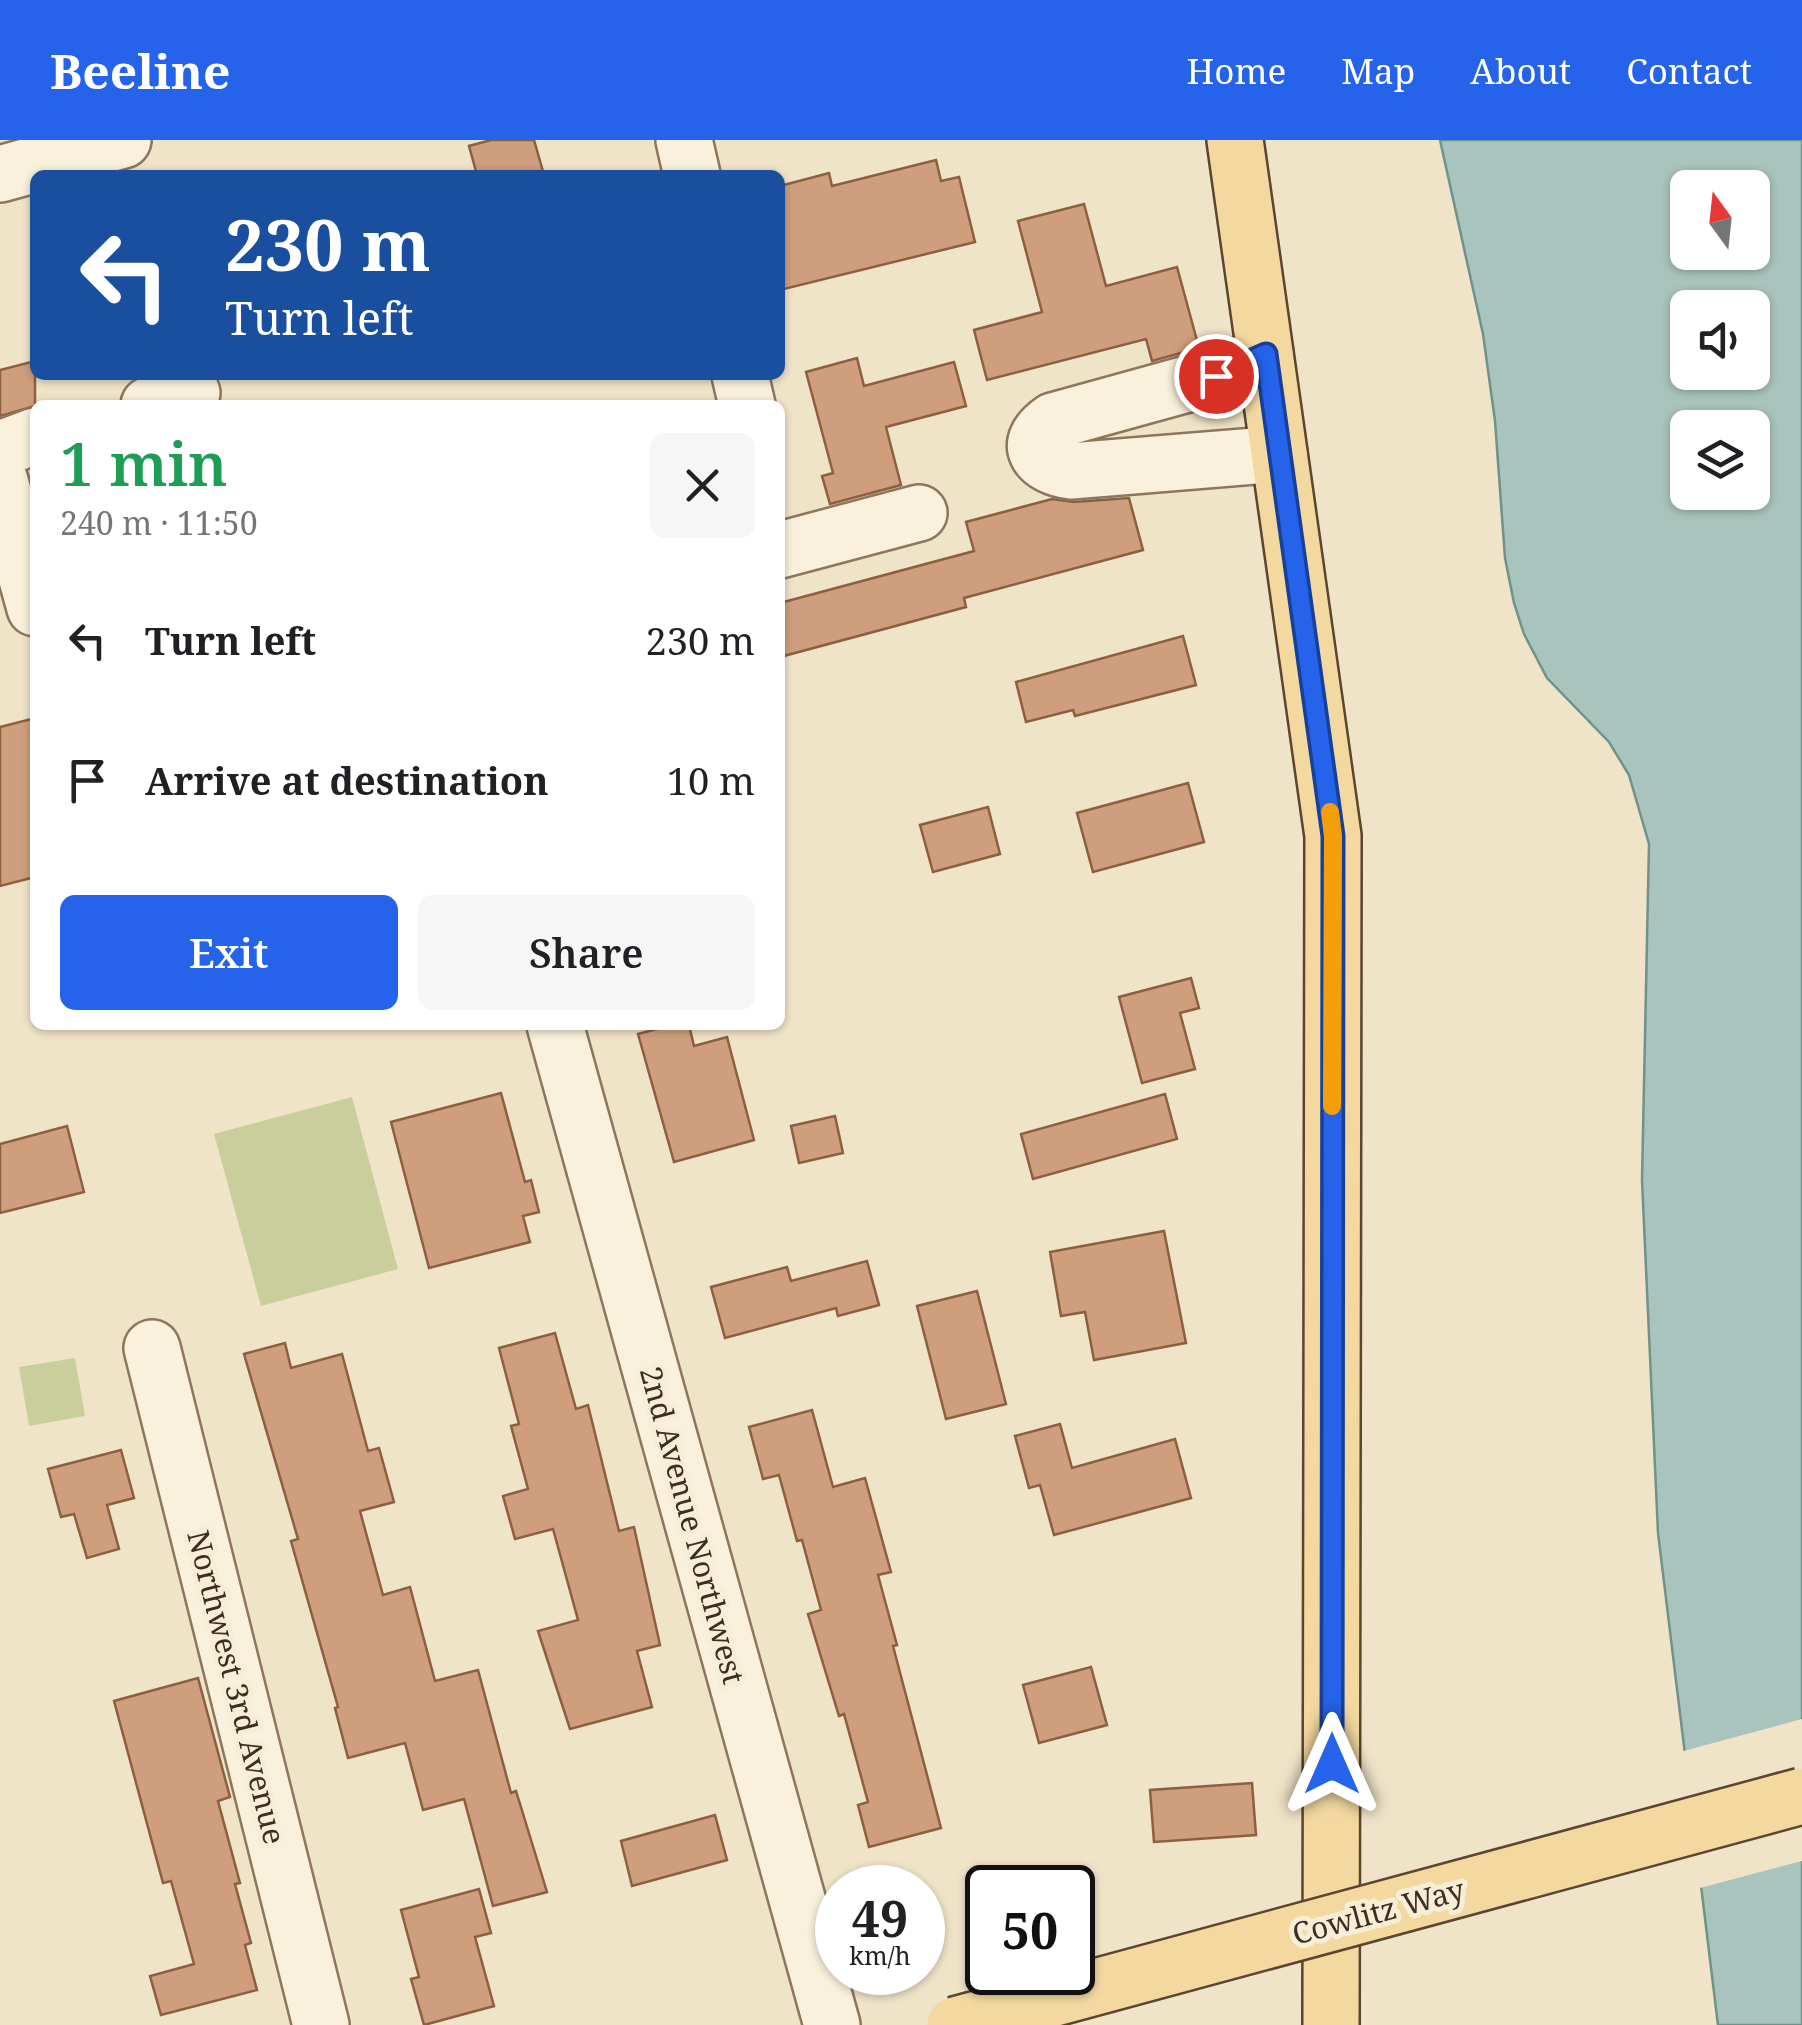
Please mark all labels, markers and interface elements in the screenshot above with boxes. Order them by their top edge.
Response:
text: Beeline [50,38,230,103]
text: Home [1186,47,1286,94]
text: Map [1341,47,1415,94]
text: About [1470,47,1571,94]
text: Contact [1626,47,1752,94]
north arrow [1670,170,1770,270]
map controls [1670,170,1770,510]
text: 230 m [225,196,431,292]
icon: left [60,210,190,340]
text: Turn left [225,287,414,348]
button: sound [1670,290,1770,390]
pin [1174,334,1259,419]
icon: arrive [1189,349,1244,404]
button: layers [1670,410,1770,510]
text: 1 min [60,422,228,504]
button: close [650,433,755,538]
text: 240 m · 11:50 [60,501,258,544]
icon: left [60,613,115,668]
text: Turn left [145,614,316,666]
text: 230 m [645,614,755,666]
icon: arrive [60,753,115,808]
text: Arrive at destination [145,754,549,806]
text: 10 m [667,754,755,806]
button: Exit [60,895,398,1010]
button: Share [418,895,755,1010]
street label: 2nd Avenue Northwest [631,1362,755,1688]
street label: Northwest 3rd Avenue [178,1526,296,1848]
position arrow [1280,1712,1384,1816]
speed limit sign: 50 [965,1865,1095,1995]
street label: Cowlitz Way [1287,1868,1469,1954]
text: 49 [852,1884,908,1952]
text: km/h [849,1938,911,1972]

